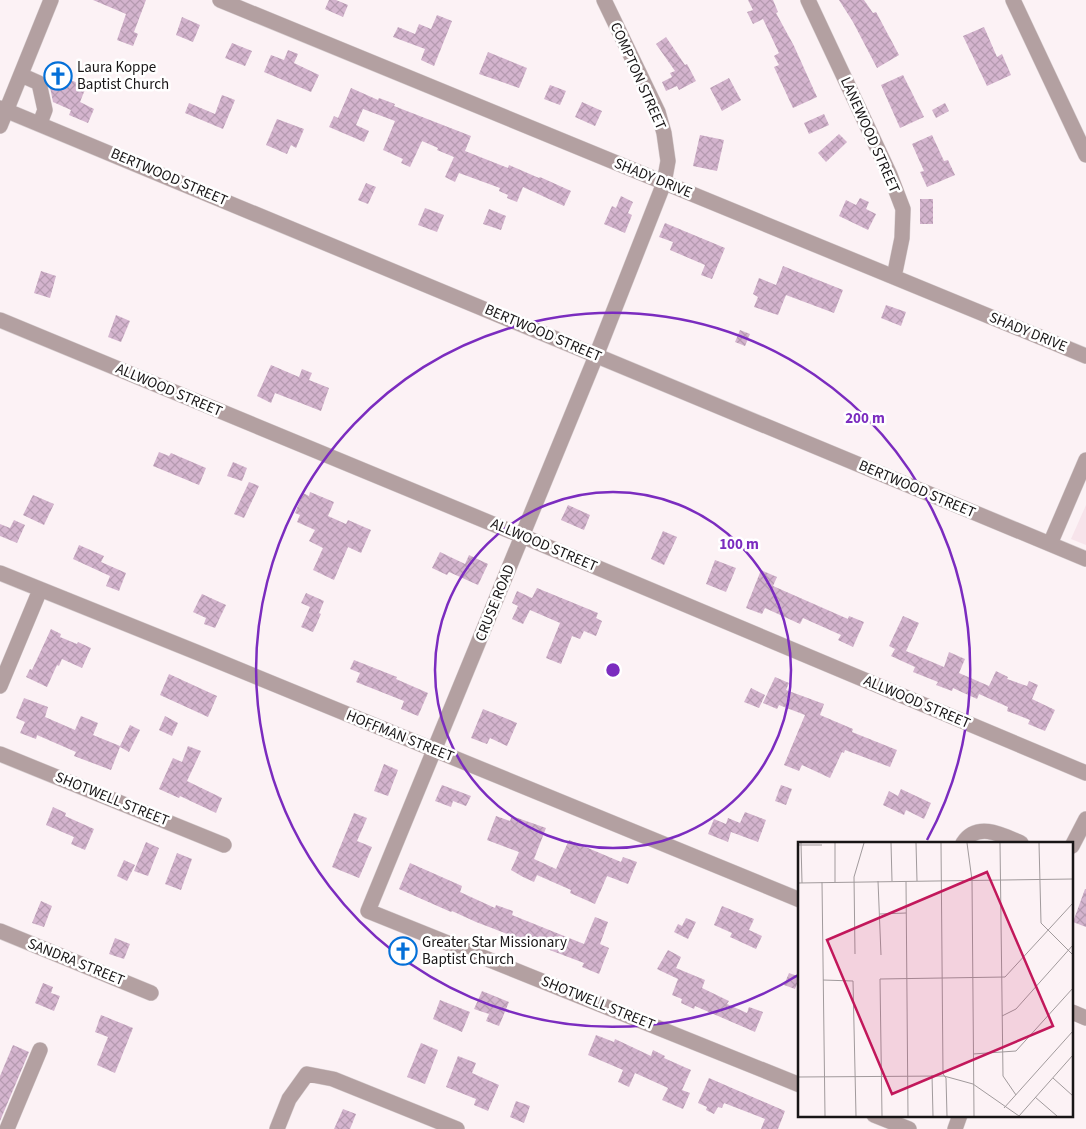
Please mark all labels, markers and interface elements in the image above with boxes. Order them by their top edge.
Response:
street label: COMPTON STREET [605,19,671,133]
place label: Laura Koppe Baptist Church [77,57,169,95]
church icon: Laura Koppe Baptist Church [43,61,73,91]
street label: LANEWOOD STREET [835,74,905,196]
street label: BERTWOOD STREET [107,143,231,211]
street label: SHADY DRIVE [611,153,695,203]
street label: BERTWOOD STREET [481,299,605,367]
street label: SHADY DRIVE [986,307,1070,357]
street label: ALLWOOD STREET [112,358,226,422]
text: 200 m [845,408,885,429]
street label: BERTWOOD STREET [855,455,979,523]
street label: ALLWOOD STREET [487,513,601,577]
text: 100 m [719,534,759,555]
street label: CRUSE ROAD [470,561,520,645]
centre of rings [604,661,622,679]
street label: ALLWOOD STREET [860,670,974,734]
street label: HOFFMAN STREET [343,705,457,767]
street label: SHOTWELL STREET [52,767,172,831]
inset map [798,842,1074,1116]
place label: Greater Star Missionary Baptist Church [422,932,567,970]
street label: SANDRA STREET [24,933,128,991]
church icon: Greater Star Missionary Baptist Church [388,936,418,966]
street label: SHOTWELL STREET [538,971,658,1035]

